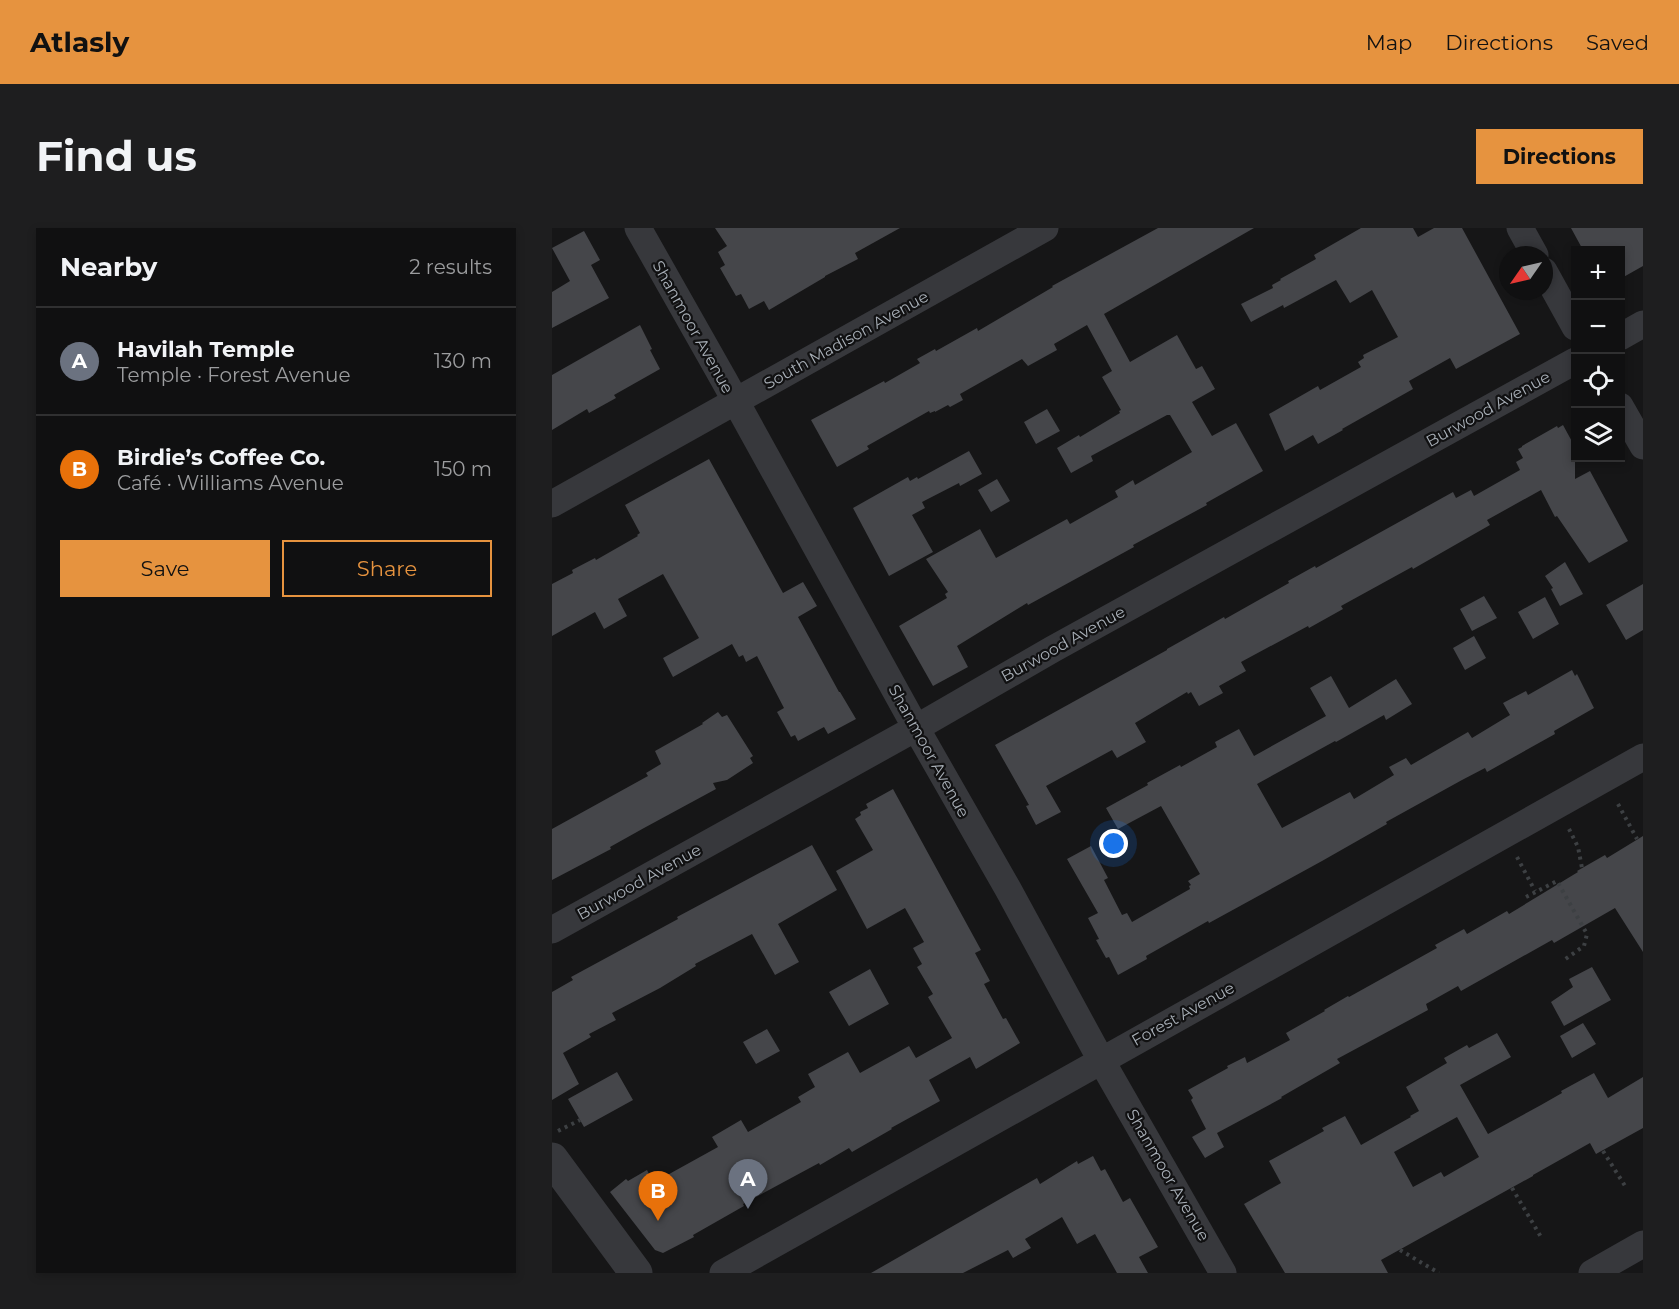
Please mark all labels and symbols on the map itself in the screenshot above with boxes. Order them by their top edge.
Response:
north arrow [1499,246,1553,300]
street label: Shanmoor Avenue [649,257,737,397]
street label: South Madison Avenue [760,287,932,393]
street label: Burwood Avenue [1423,367,1553,451]
street label: Burwood Avenue [998,602,1128,686]
street label: Shanmoor Avenue [885,681,973,821]
your location [1099,829,1128,858]
street label: Burwood Avenue [574,840,704,924]
street label: Forest Avenue [1128,978,1238,1050]
street label: Shanmoor Avenue [1123,1106,1213,1244]
pin: A [728,1160,768,1209]
pin: B [638,1172,678,1221]

